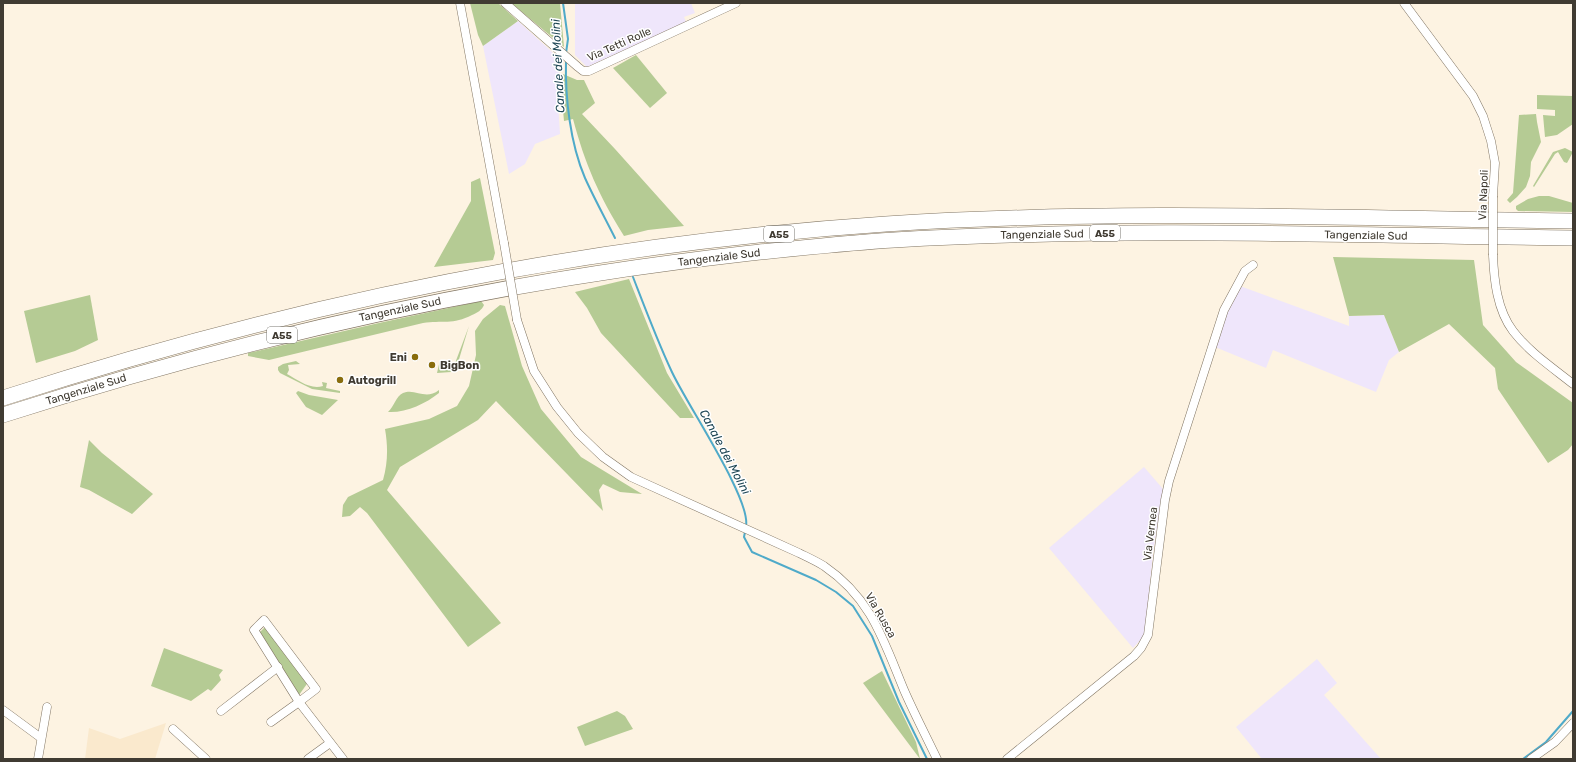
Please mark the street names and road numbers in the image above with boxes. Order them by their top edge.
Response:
street label: Via Tetti Rolle [585,25,653,64]
street label: Via Napoli [1476,170,1491,220]
road number: A55 [1090,225,1120,241]
road number: A55 [764,226,794,242]
street label: Tangenziale Sud [1000,227,1084,242]
street label: Tangenziale Sud [1324,228,1408,243]
street label: Tangenziale Sud [677,246,761,269]
street label: Tangenziale Sud [358,294,442,325]
road number: A55 [267,327,297,343]
street label: Tangenziale Sud [44,371,128,408]
street label: Via Vernea [1141,506,1160,562]
street label: Via Rusca [862,590,899,640]

